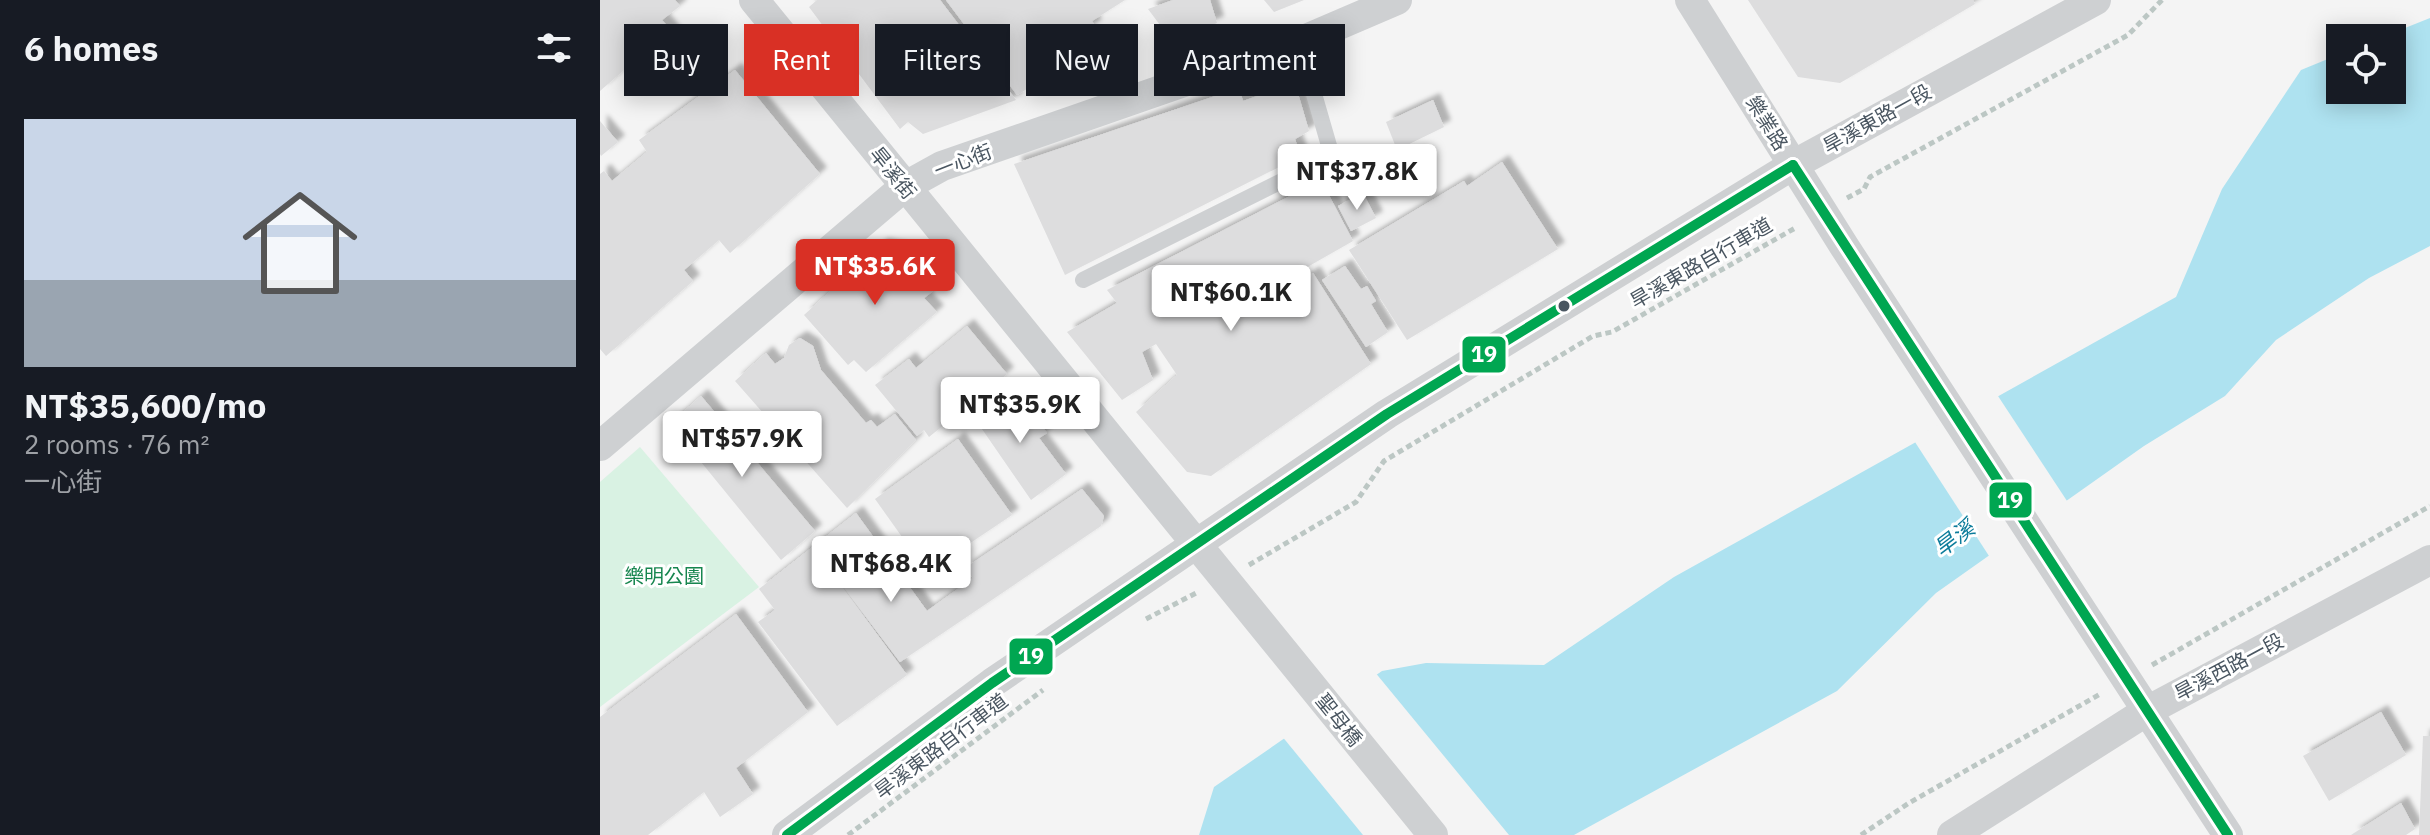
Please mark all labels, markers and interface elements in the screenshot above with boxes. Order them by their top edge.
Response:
chip: Buy [624,24,728,96]
chip: Rent [744,24,859,96]
chip: Filters [875,24,1010,96]
chip: New [1026,24,1138,96]
chip: Apartment [1154,24,1345,96]
map controls [2326,24,2406,104]
button: locate [2326,24,2406,104]
text: 6 homes [24,26,159,70]
icon: filters [532,26,576,70]
street label: 旱溪東路一段 [1818,78,1936,159]
street label: 樂業路 [1740,90,1795,155]
street label: 一心街 [930,137,996,184]
street label: 旱溪街 [864,141,923,204]
pin: NT$37.8K [1274,144,1440,212]
text: NT$37.8K [1296,153,1418,187]
icon: home [228,171,372,315]
street label: 旱溪東路自行車道 [1625,211,1777,314]
pin: NT$35.6K [792,239,958,307]
text: NT$35.6K [814,248,936,282]
pin: NT$60.1K [1148,265,1314,333]
text: NT$60.1K [1170,274,1292,308]
unlabelled marker [1556,298,1572,314]
line badge: 19 [1461,335,1507,374]
text: 19 [1471,339,1497,368]
pin: NT$35.9K [937,377,1103,445]
text: NT$35,600/mo [24,383,266,427]
text: NT$35.9K [959,386,1081,420]
pin: NT$57.9K [659,411,825,479]
text: NT$57.9K [681,420,803,454]
text: 2 rooms · 76 m² [24,427,209,461]
text: 一心街 [24,464,102,498]
line badge: 19 [1988,481,2033,519]
text: 19 [1997,485,2023,514]
water label: 旱溪 [1927,511,1982,562]
pin: NT$68.4K [808,536,974,604]
text: NT$68.4K [830,545,952,579]
park label: 樂明公園 [624,562,704,589]
street label: 旱溪西路一段 [2169,626,2288,707]
line badge: 19 [1008,637,1054,676]
text: 19 [1018,641,1044,670]
street label: 旱溪東路自行車道 [869,687,1013,805]
street label: 聖母橋 [1310,688,1369,751]

